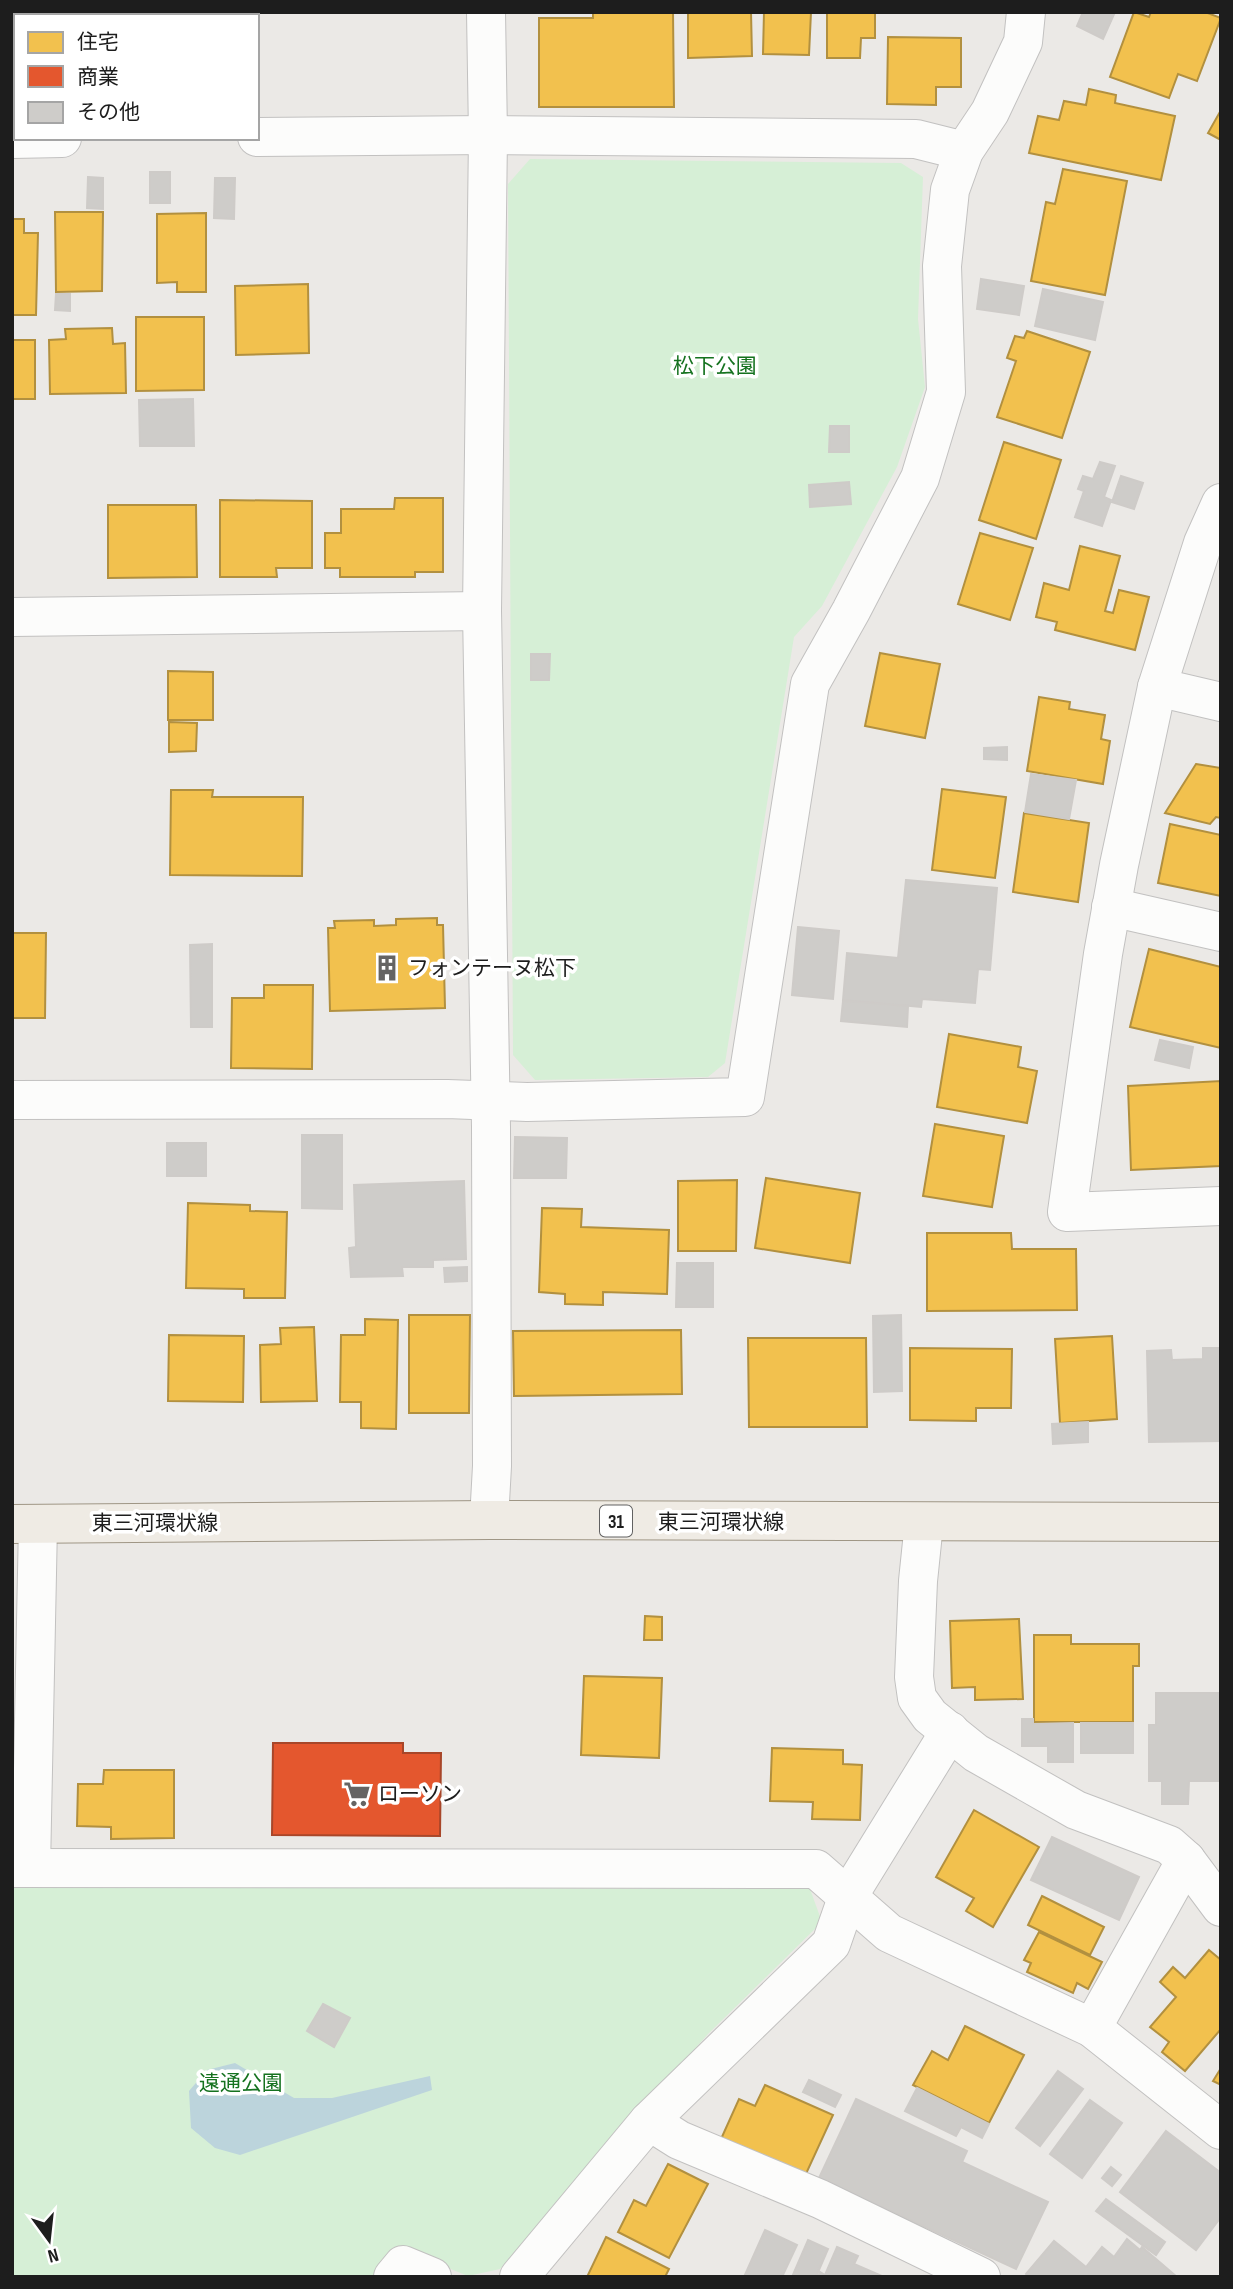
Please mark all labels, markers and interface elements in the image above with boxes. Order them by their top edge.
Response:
legend [14,14,259,140]
text: 住宅 [77,30,119,55]
text: 商業 [77,65,119,90]
text: その他 [77,100,140,125]
park label: 松下公園 [673,354,757,379]
building icon: フォンテーヌ松下 [372,953,402,983]
place label: フォンテーヌ松下 [408,956,576,981]
road number: 31 [600,1506,632,1536]
street label: 東三河環状線 [658,1510,784,1535]
street label: 東三河環状線 [92,1511,218,1536]
supermarket icon: ローソン [342,1779,372,1809]
place label: ローソン [378,1782,462,1807]
park label: 遠通公園 [199,2071,283,2096]
north arrow [14,2205,84,2275]
text: N [45,2243,61,2267]

